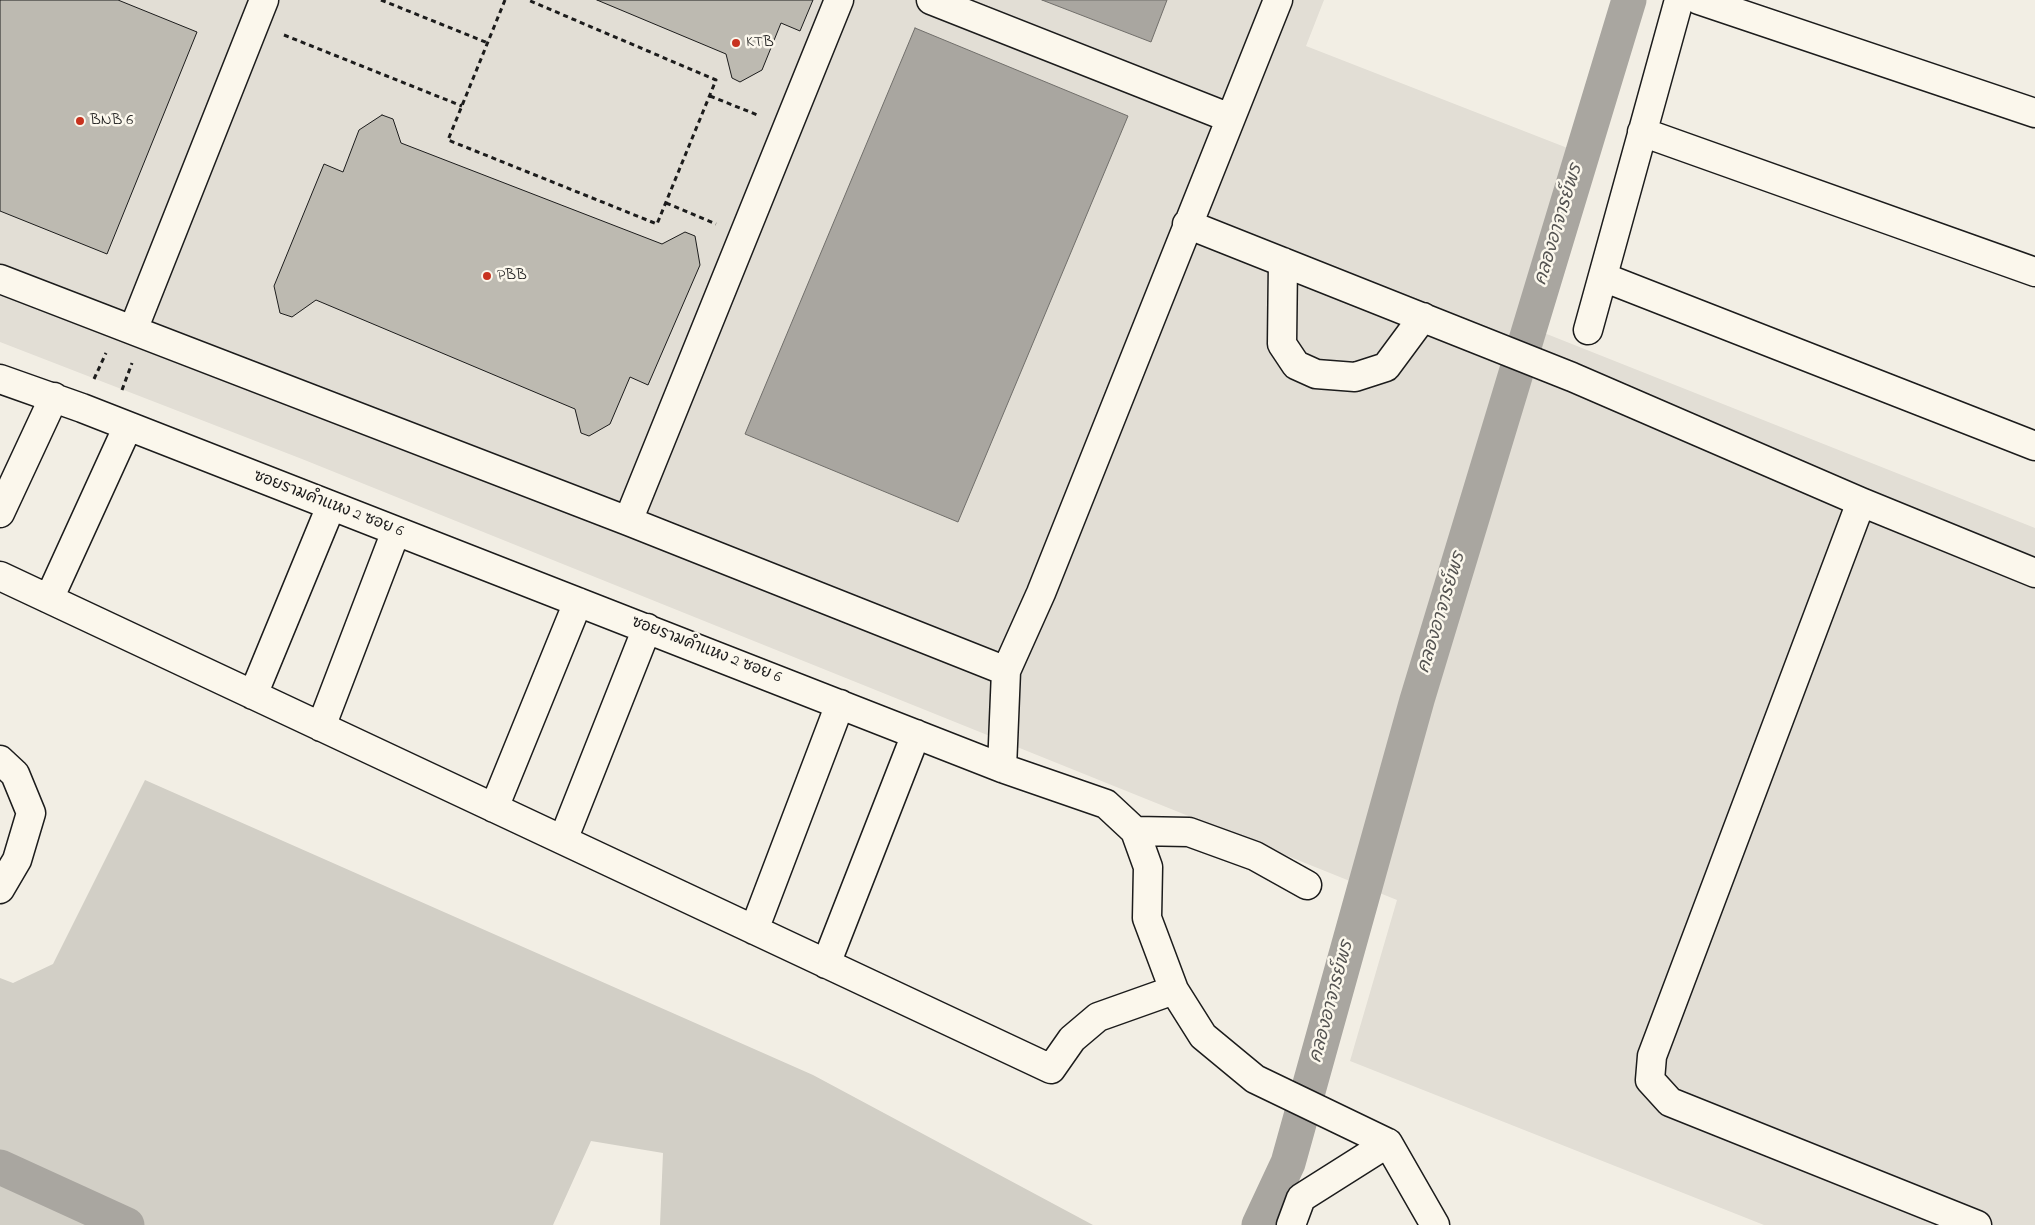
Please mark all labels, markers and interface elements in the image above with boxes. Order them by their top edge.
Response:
place label: KTB [746,33,774,53]
marker: KTB [730,37,742,49]
place label: BNB 6 [90,111,133,131]
marker: BNB 6 [74,115,86,127]
water label: คลองอาจารย์พร [1531,162,1589,288]
place label: PBB [497,266,527,286]
marker: PBB [481,270,493,282]
street label: ซอยรามคำแหง 2 ซอย 6 [250,467,406,543]
water label: คลองอาจารย์พร [1414,550,1472,676]
street label: ซอยรามคำแหง 2 ซอย 6 [628,613,784,689]
water label: คลองอาจารย์พร [1306,939,1360,1065]

